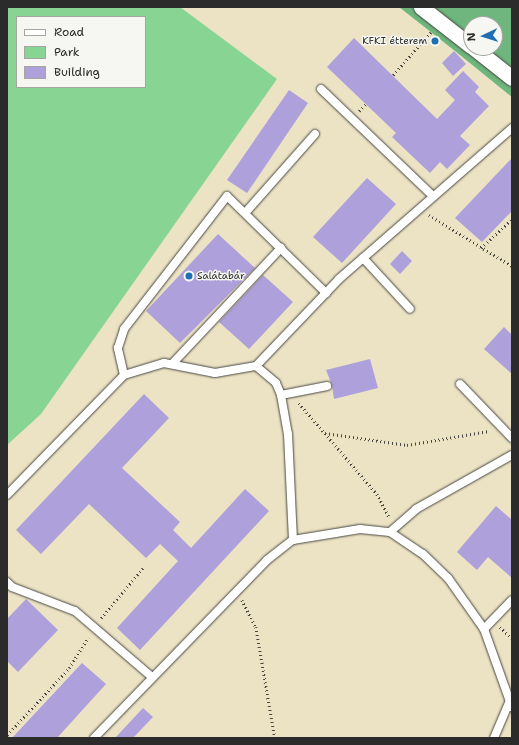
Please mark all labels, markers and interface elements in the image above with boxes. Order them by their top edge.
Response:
legend [16,16,146,88]
north arrow [463,16,503,56]
text: Road [54,24,84,40]
text: N [464,32,479,42]
place label: KFKI étterem [362,35,427,47]
marker: KFKI étterem [430,36,440,46]
text: Park [54,44,80,60]
text: Building [54,64,100,80]
place label: Salátabár [197,270,245,282]
marker: Salátabár [184,271,194,281]

